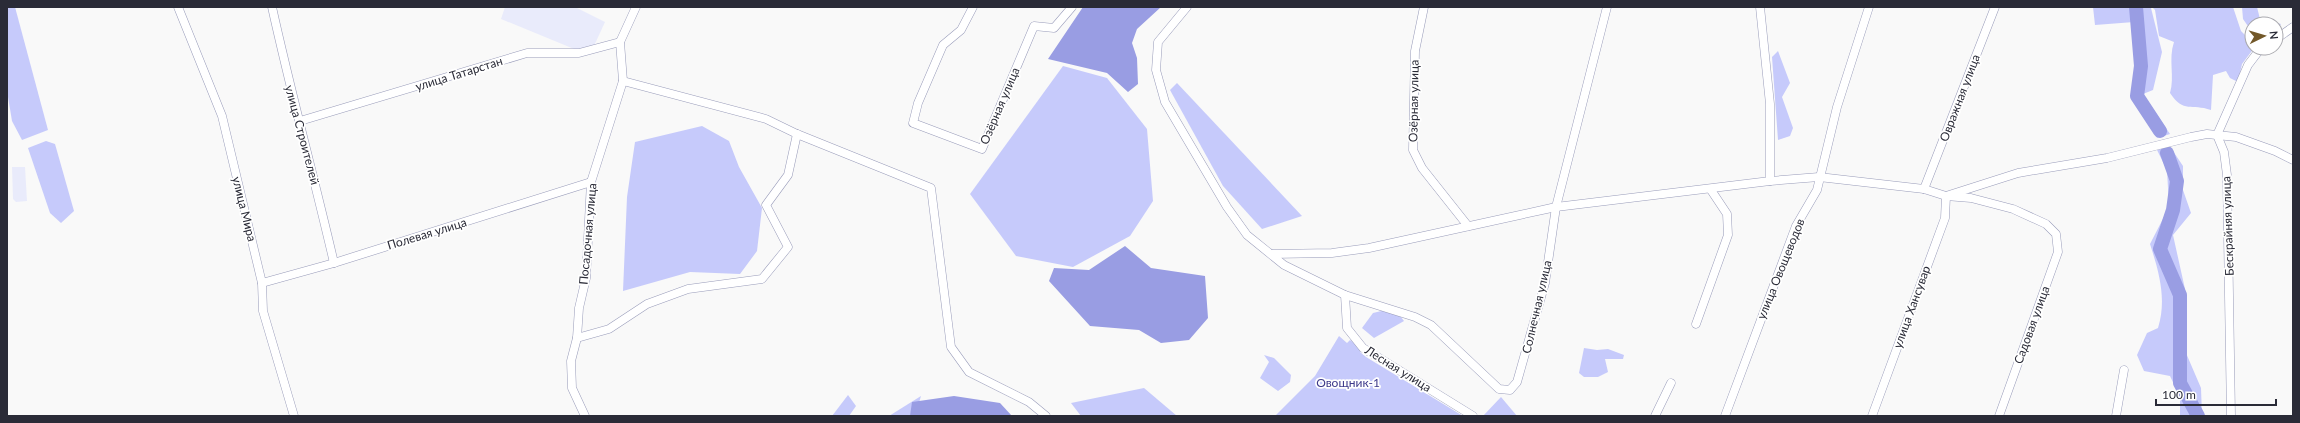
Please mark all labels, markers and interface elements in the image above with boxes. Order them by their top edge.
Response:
north arrow [2244,16,2284,56]
text: N [2268,30,2281,40]
street label: Овражная улица [1936,52,1983,143]
street label: улица Татарстан [413,53,504,94]
street label: Озёрная улица [1405,60,1422,142]
street label: Озёрная улица [977,65,1023,147]
street label: улица Строителей [282,83,323,186]
street label: улица Мира [229,175,260,243]
street label: Бескрайняя улица [2218,176,2237,276]
street label: Посадочная улица [576,183,599,285]
street label: Полевая улица [385,214,468,253]
street label: улица Овощеводов [1753,216,1808,321]
street label: Солнечная улица [1518,259,1555,355]
street label: улица Хансувар [1890,263,1934,350]
street label: Садовая улица [2010,284,2053,366]
street label: Лесная улица [1362,342,1434,395]
park label: Овощник-1 [1316,375,1380,390]
scale bar [2156,381,2276,407]
text: 100 m [2162,387,2196,402]

